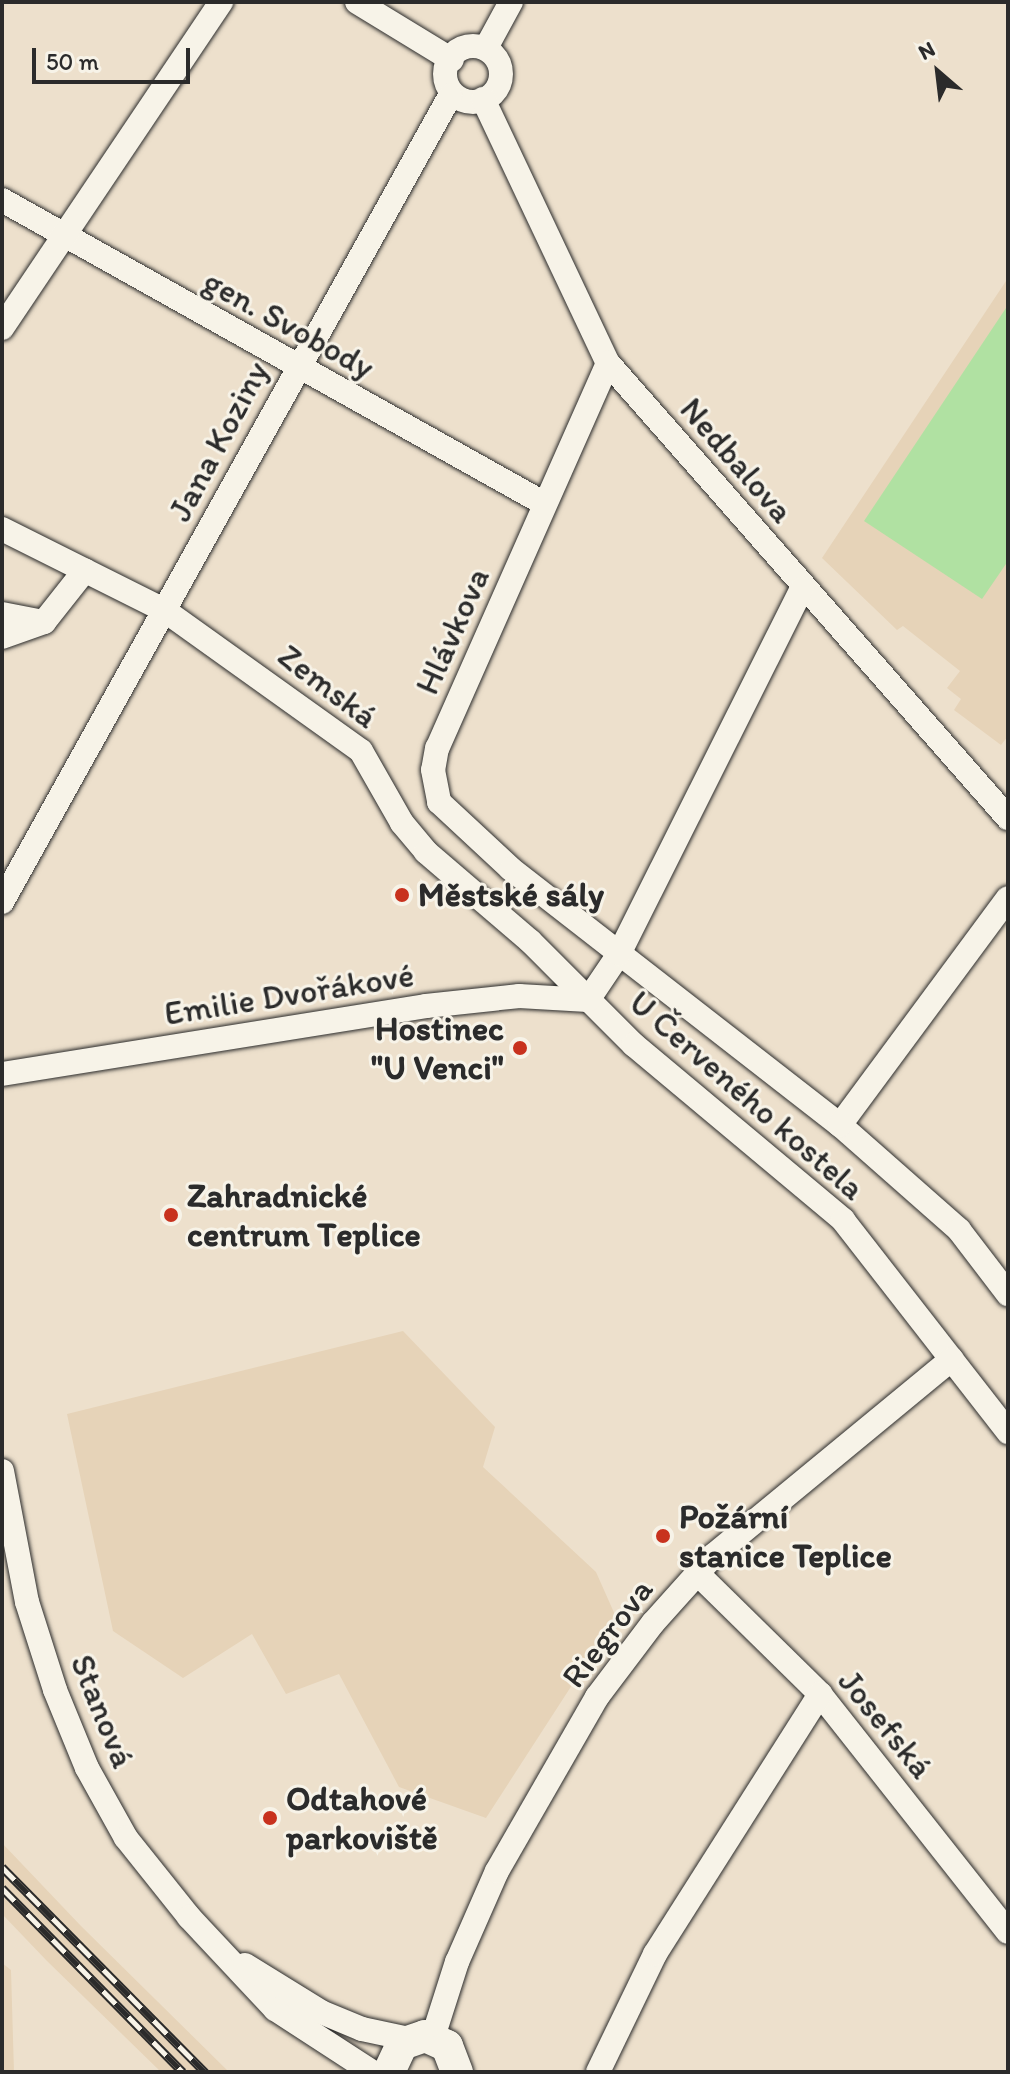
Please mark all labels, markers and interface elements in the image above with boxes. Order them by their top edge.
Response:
scale bar [36,32,194,82]
north arrow [898,32,978,112]
text: N [914,35,939,66]
text: 50 m [46,47,99,76]
street label: gen. Svobody [196,260,382,388]
street label: Jana Koziny [159,354,277,528]
street label: Nedbalova [672,389,802,531]
street label: Hlávkova [406,561,498,701]
street label: Zemská [270,635,386,737]
place label: Městské sály [418,875,604,915]
marker: Městské sály [393,886,411,904]
street label: Emilie Dvořákové [162,954,416,1034]
street label: U Červeného kostela [621,982,873,1208]
place label: Hostinec "U Venci" [371,1008,504,1088]
marker: Hostinec "U Venci" [511,1039,529,1057]
place label: Zahradnické centrum Teplice [187,1175,418,1254]
marker: Zahradnické centrum Teplice [162,1206,180,1224]
place label: Požární stanice Teplice [679,1496,893,1576]
marker: Požární stanice Teplice [654,1527,672,1545]
street label: Riegrova [553,1570,661,1696]
street label: Stanová [62,1648,144,1774]
street label: Josefská [830,1661,942,1787]
place label: Odtahové parkoviště [286,1778,438,1858]
marker: Odtahové parkoviště [261,1809,279,1827]

